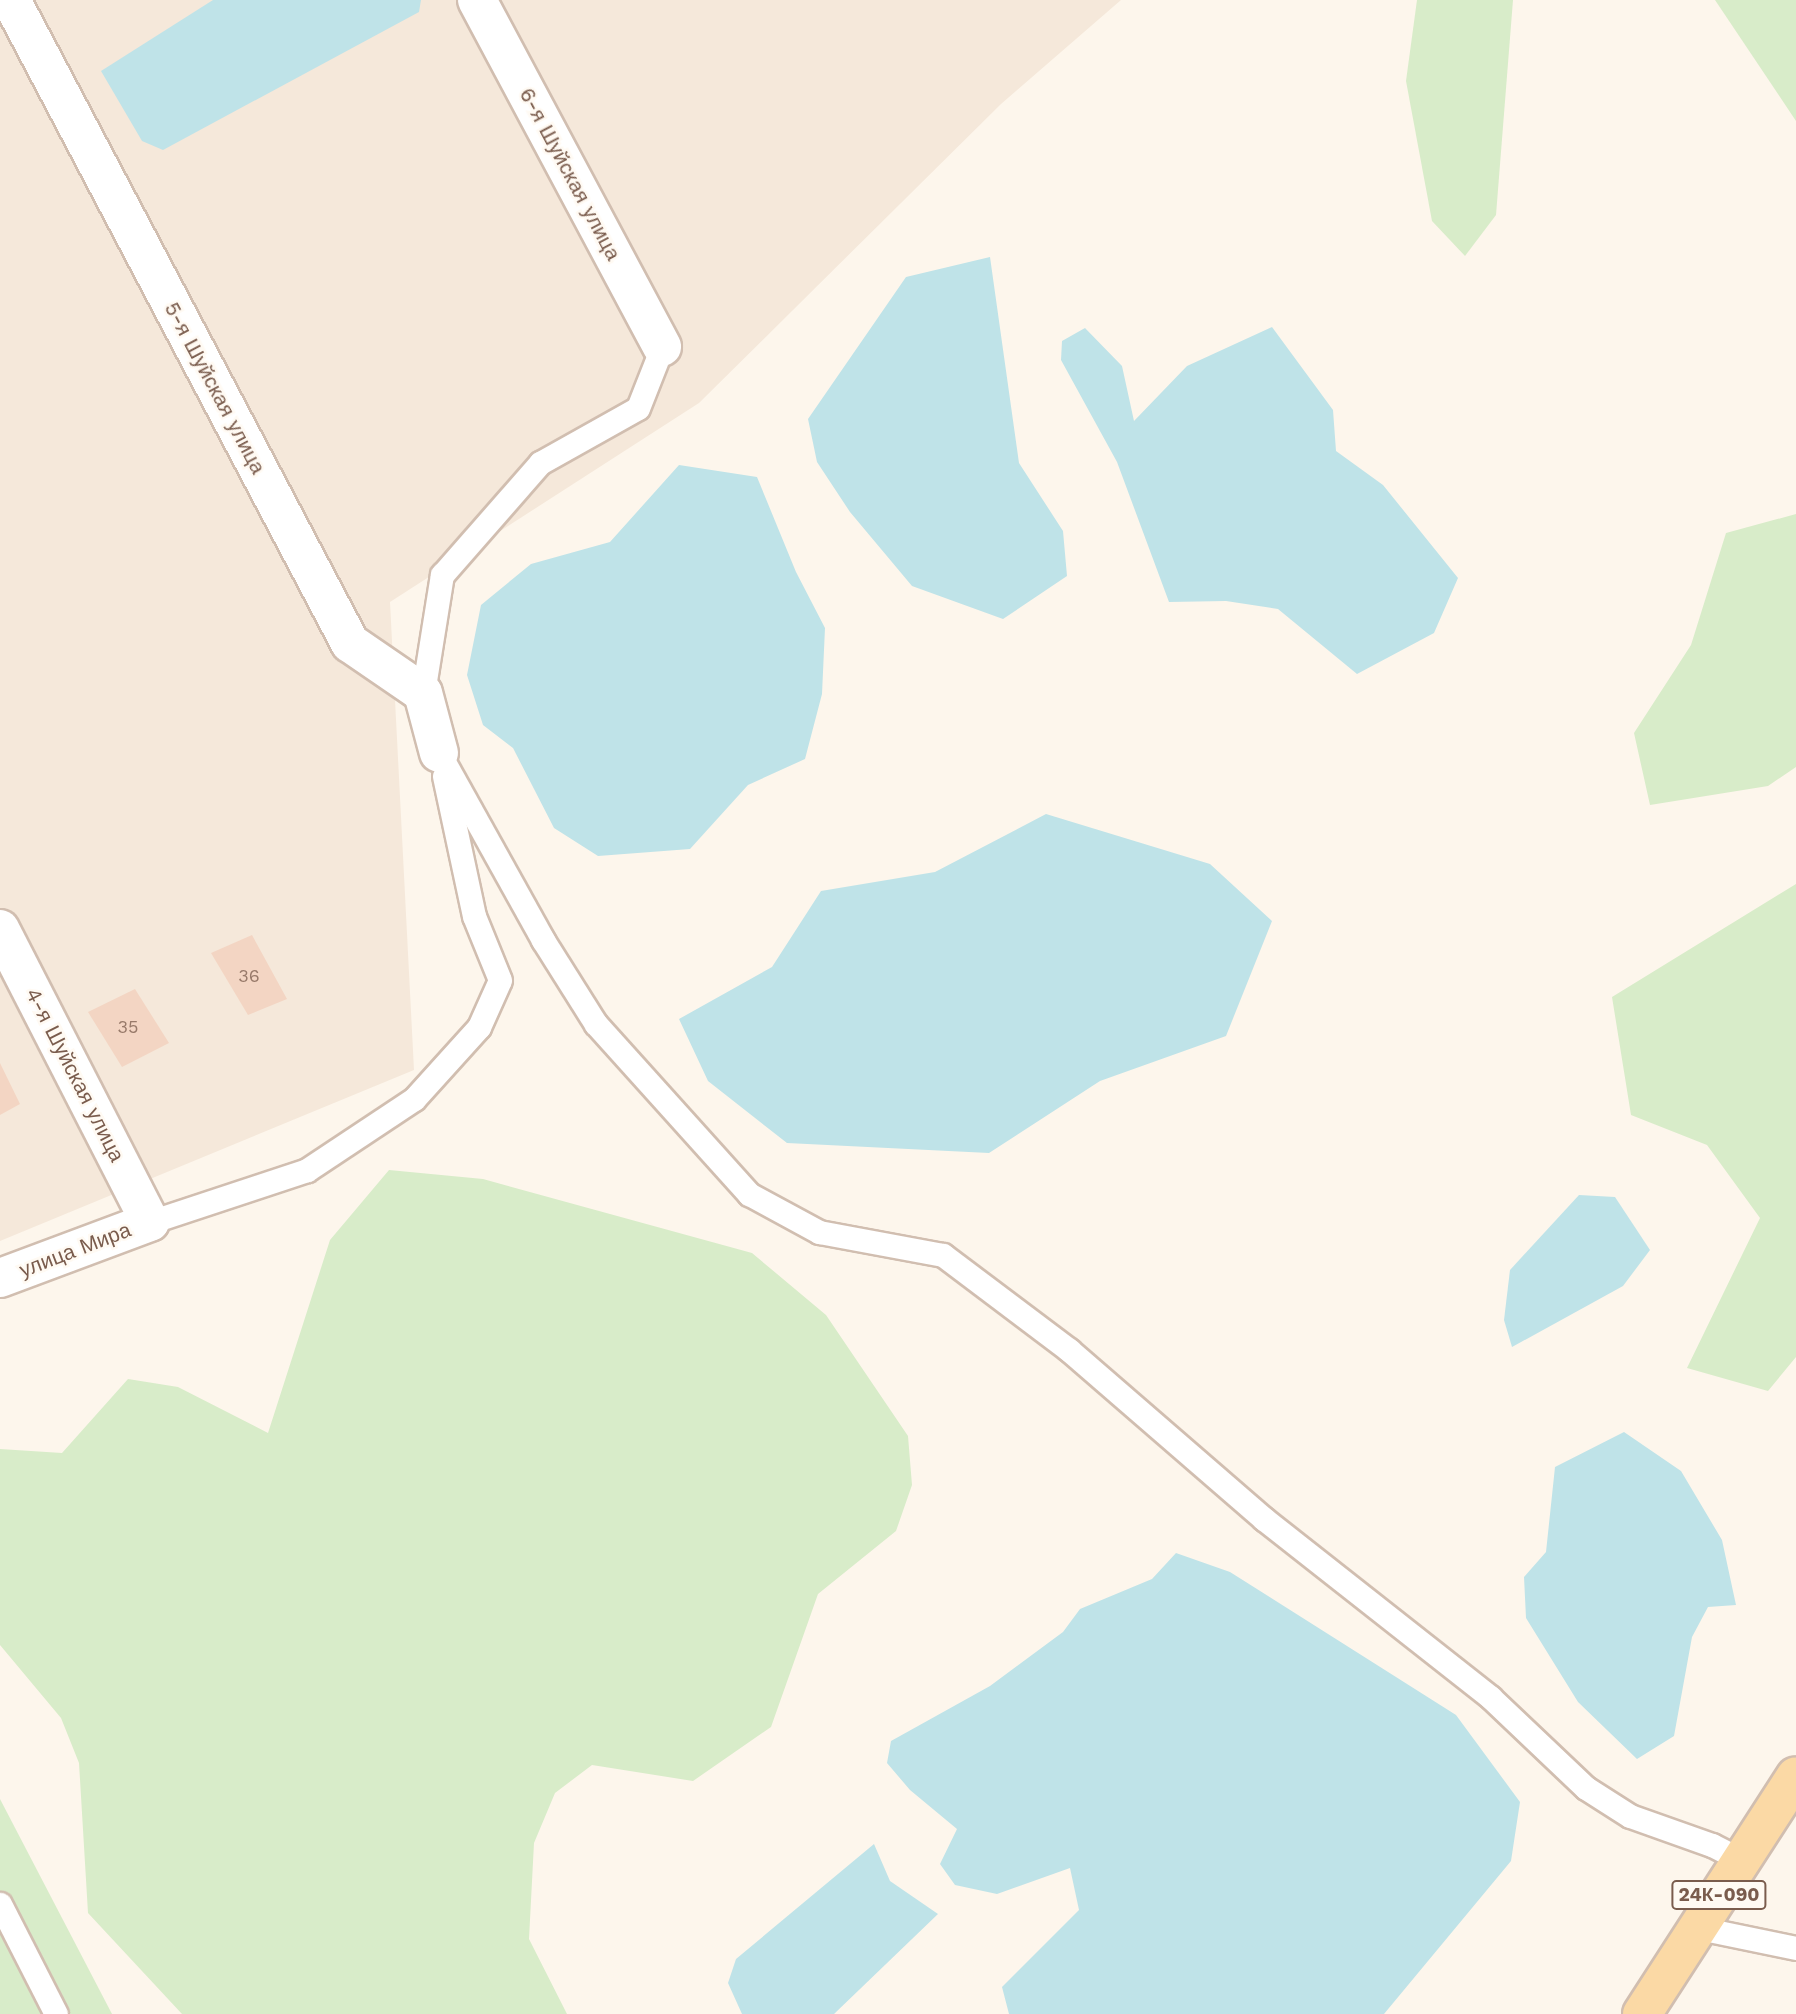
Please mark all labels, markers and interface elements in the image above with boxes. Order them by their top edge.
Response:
street label: 6-я Шуйская улица [514,84,626,264]
street label: 5-я Шуйская улица [159,298,271,478]
house number: 36 [238,965,260,987]
street label: 4-я Шуйская улица [20,984,130,1166]
house number: 35 [118,1016,138,1038]
street label: улица Мира [16,1217,134,1283]
road number: 24К-090 [1670,1880,1768,1910]

